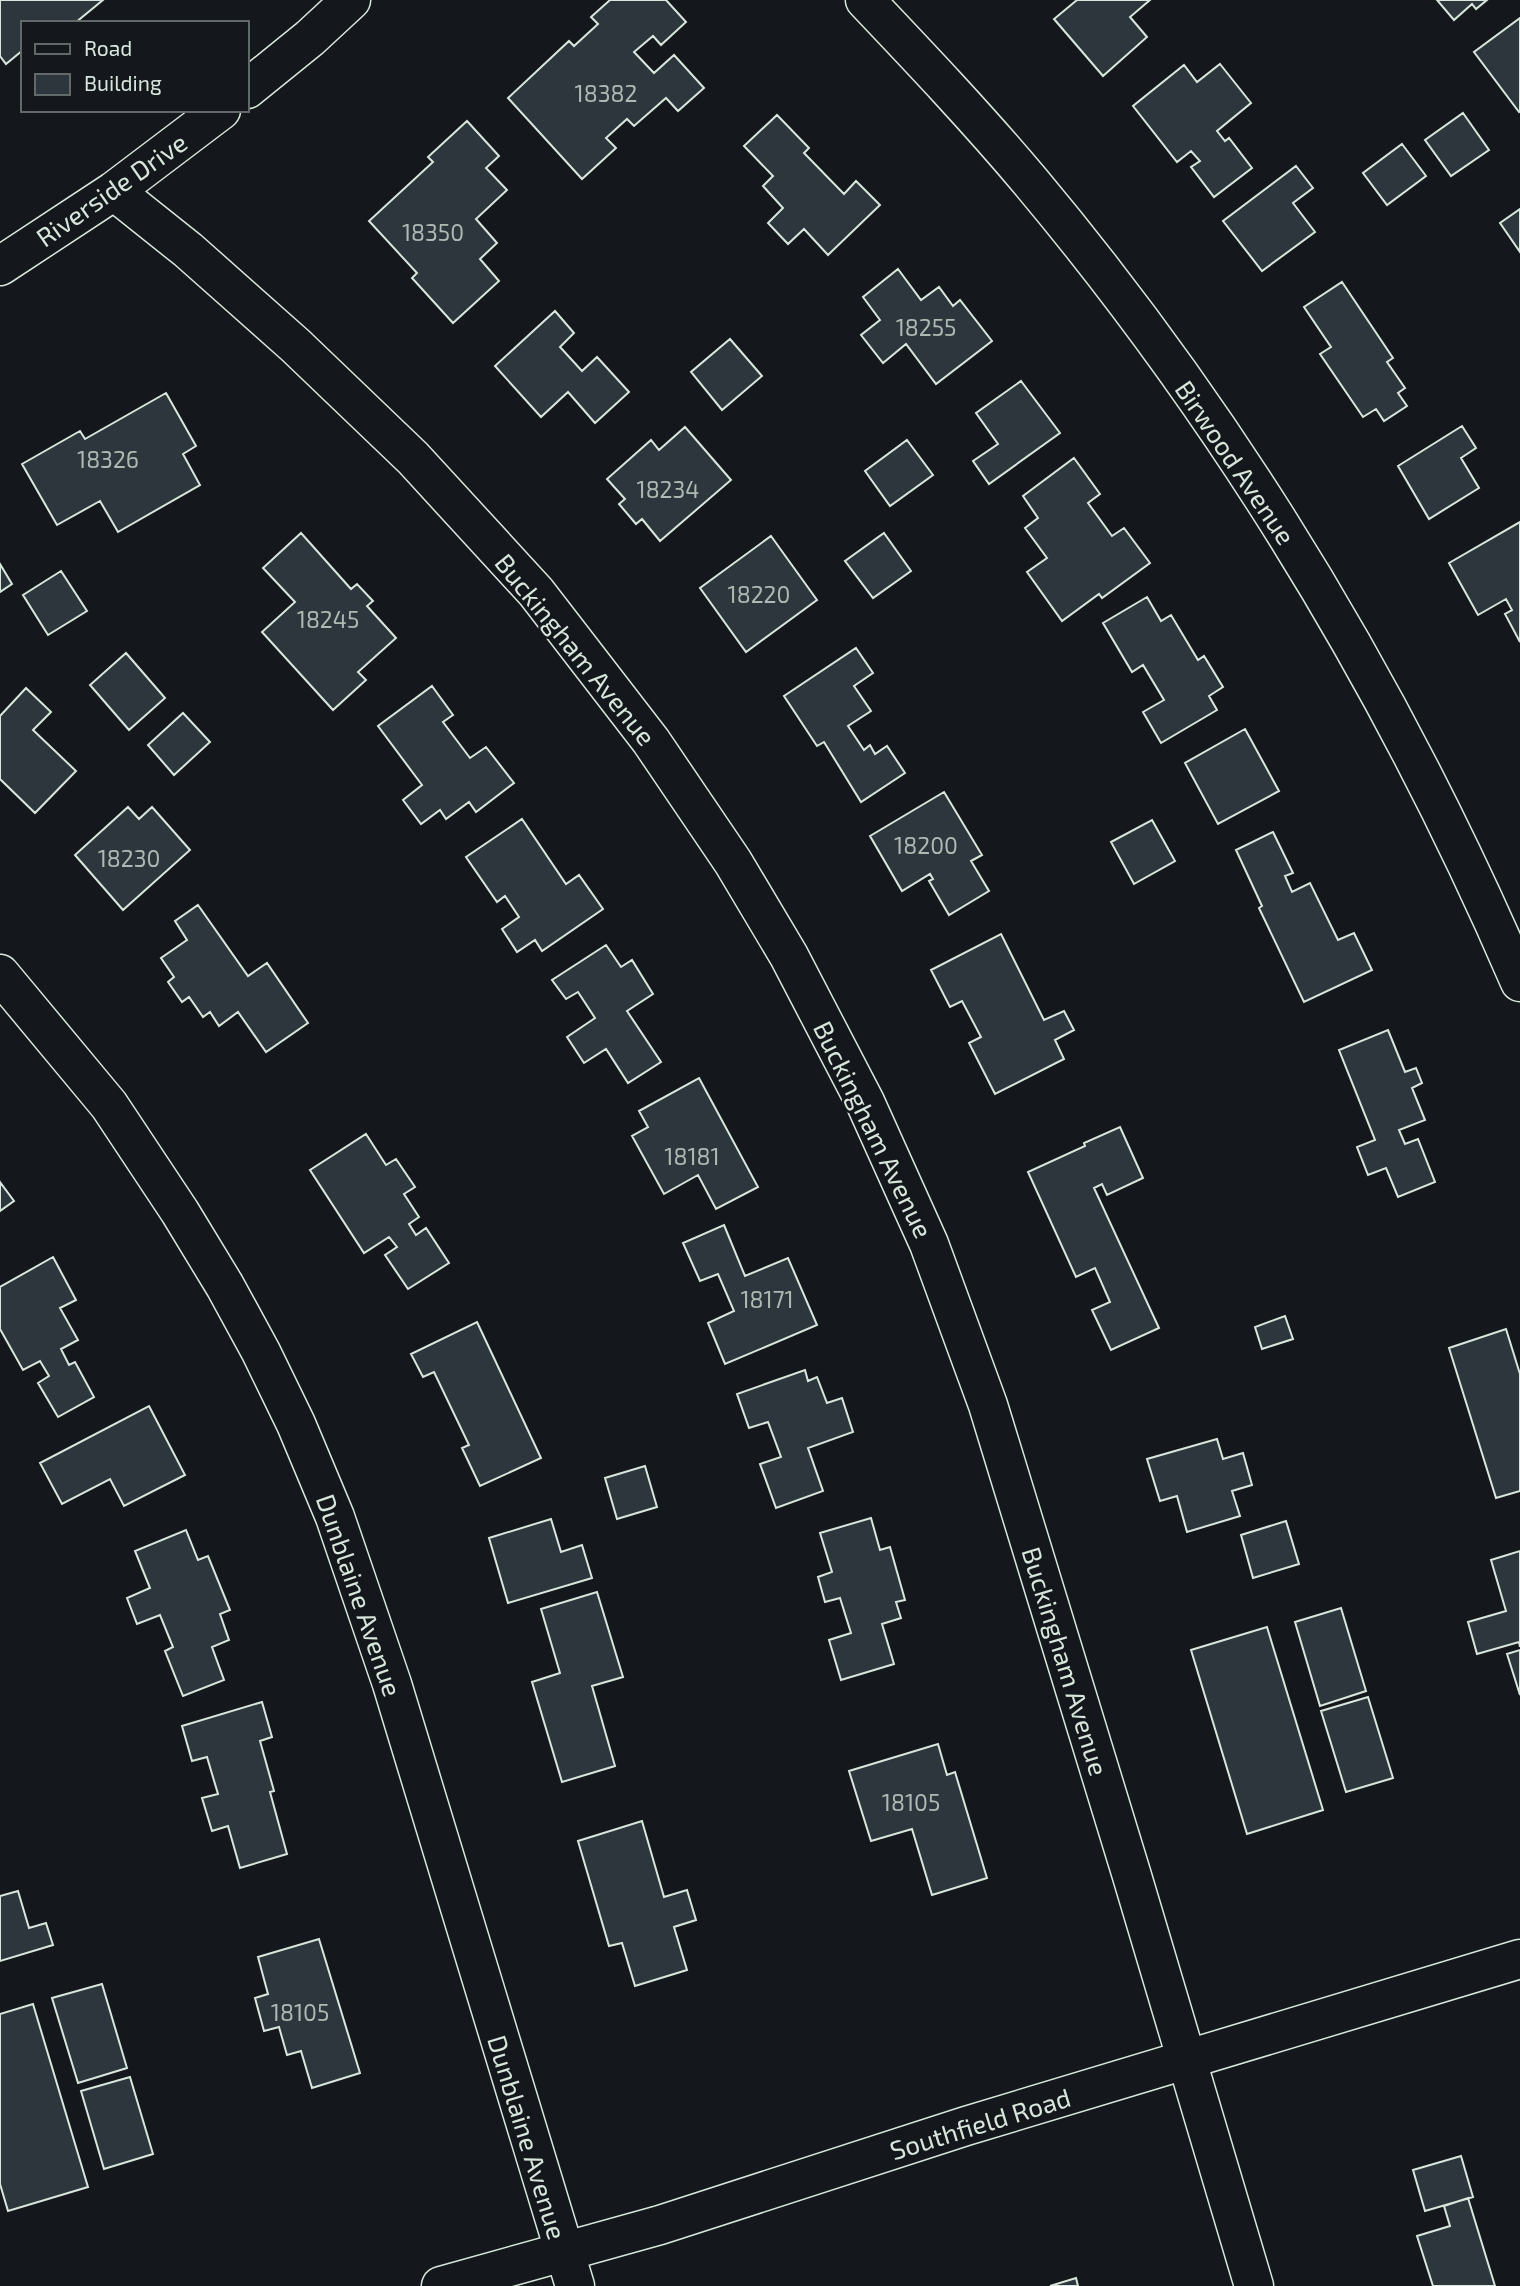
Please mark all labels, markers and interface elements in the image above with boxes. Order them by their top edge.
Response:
legend [21,21,248,112]
text: Road [84,35,132,60]
text: Building [84,70,162,95]
house number: 18382 [575,79,637,107]
street label: Riverside Drive [30,126,192,252]
house number: 18350 [402,218,464,246]
house number: 18255 [896,313,956,341]
street label: Birwood Avenue [1170,374,1302,550]
house number: 18326 [77,445,139,473]
house number: 18234 [637,475,699,503]
street label: Buckingham Avenue [489,547,663,751]
house number: 18220 [728,580,790,608]
house number: 18245 [297,605,359,633]
house number: 18200 [894,831,958,859]
house number: 18230 [98,844,160,872]
street label: Buckingham Avenue [808,1016,940,1242]
house number: 18181 [664,1142,720,1170]
house number: 18171 [740,1285,794,1313]
street label: Dunblaine Avenue [311,1490,409,1700]
street label: Buckingham Avenue [1016,1543,1116,1779]
house number: 18105 [882,1788,940,1816]
house number: 18105 [271,1998,329,2026]
street label: Dunblaine Avenue [482,2031,574,2243]
street label: Southfield Road [886,2081,1074,2165]

